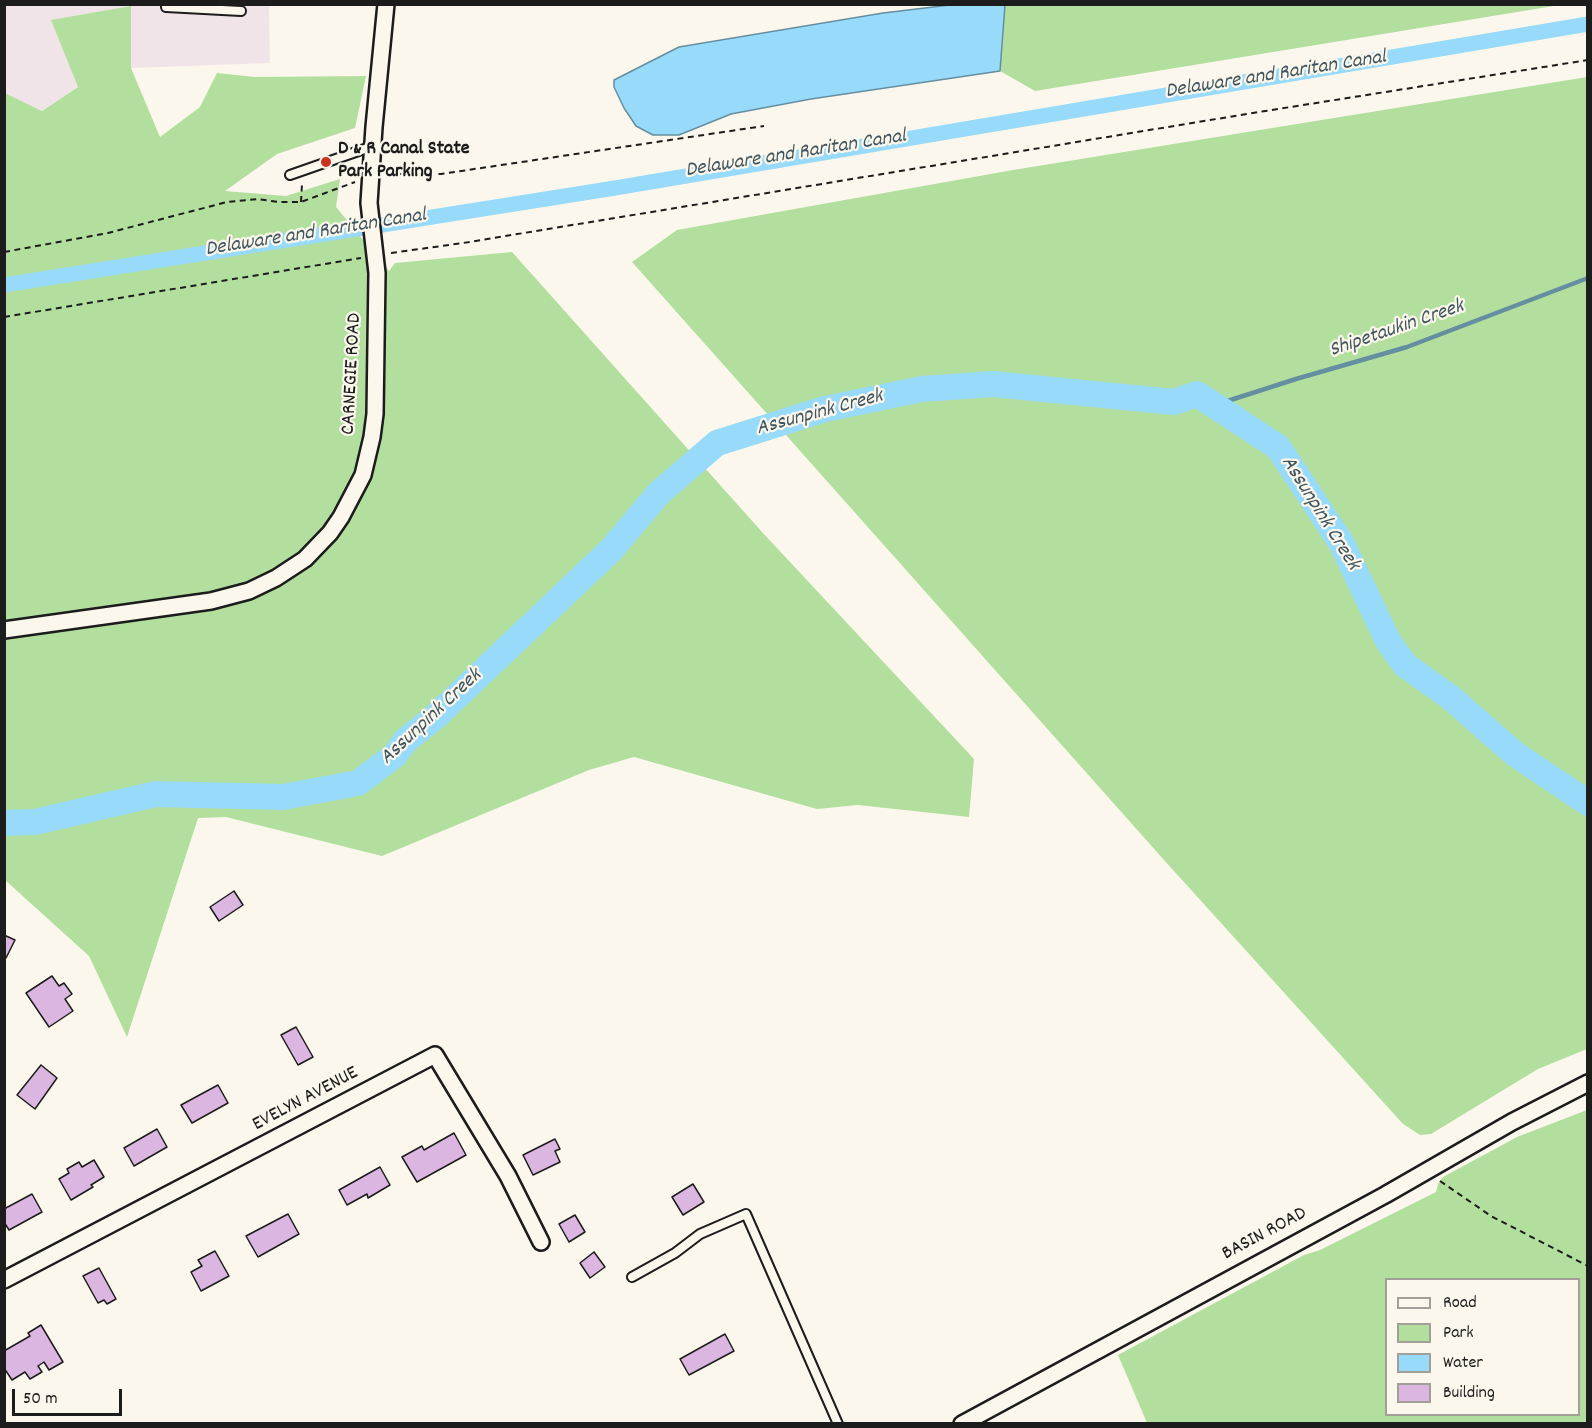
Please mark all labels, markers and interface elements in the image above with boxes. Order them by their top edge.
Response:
water label: Delaware and Raritan Canal [1164,46,1388,106]
water label: Delaware and Raritan Canal [684,125,908,185]
place label: D & R Canal State Park Parking [338,138,470,185]
marker: D & R Canal State Park Parking [319,155,333,169]
water label: Delaware and Raritan Canal [204,204,428,264]
water label: Shipetaukin Creek [1326,295,1468,365]
street label: CARNEGIE ROAD [338,312,368,436]
water label: Assunpink Creek [754,385,886,443]
water label: Assunpink Creek [1274,452,1364,576]
water label: Assunpink Creek [376,665,488,771]
street label: EVELYN AVENUE [249,1062,363,1138]
street label: BASIN ROAD [1219,1203,1311,1267]
legend [1385,1278,1580,1416]
text: Road [1443,1291,1477,1316]
text: Park [1443,1321,1474,1346]
text: Water [1443,1351,1483,1376]
scale bar [15,1377,124,1415]
text: Building [1443,1381,1495,1406]
text: 50 m [23,1387,58,1412]

